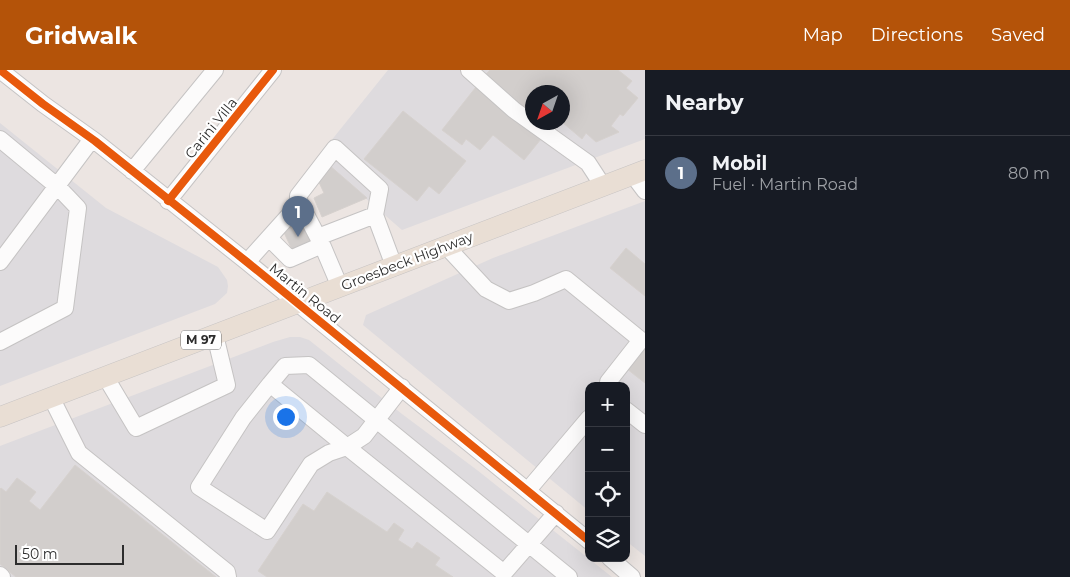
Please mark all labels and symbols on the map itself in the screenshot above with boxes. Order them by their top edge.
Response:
north arrow [525,85,570,130]
street label: Carini Villa [181,94,241,162]
pin: 1 [282,196,314,237]
street label: Groesbeck Highway [339,227,476,294]
street label: Martin Road [266,259,344,327]
road number: M 97 [181,330,221,350]
your location [273,404,299,430]
scale bar [15,542,124,565]

